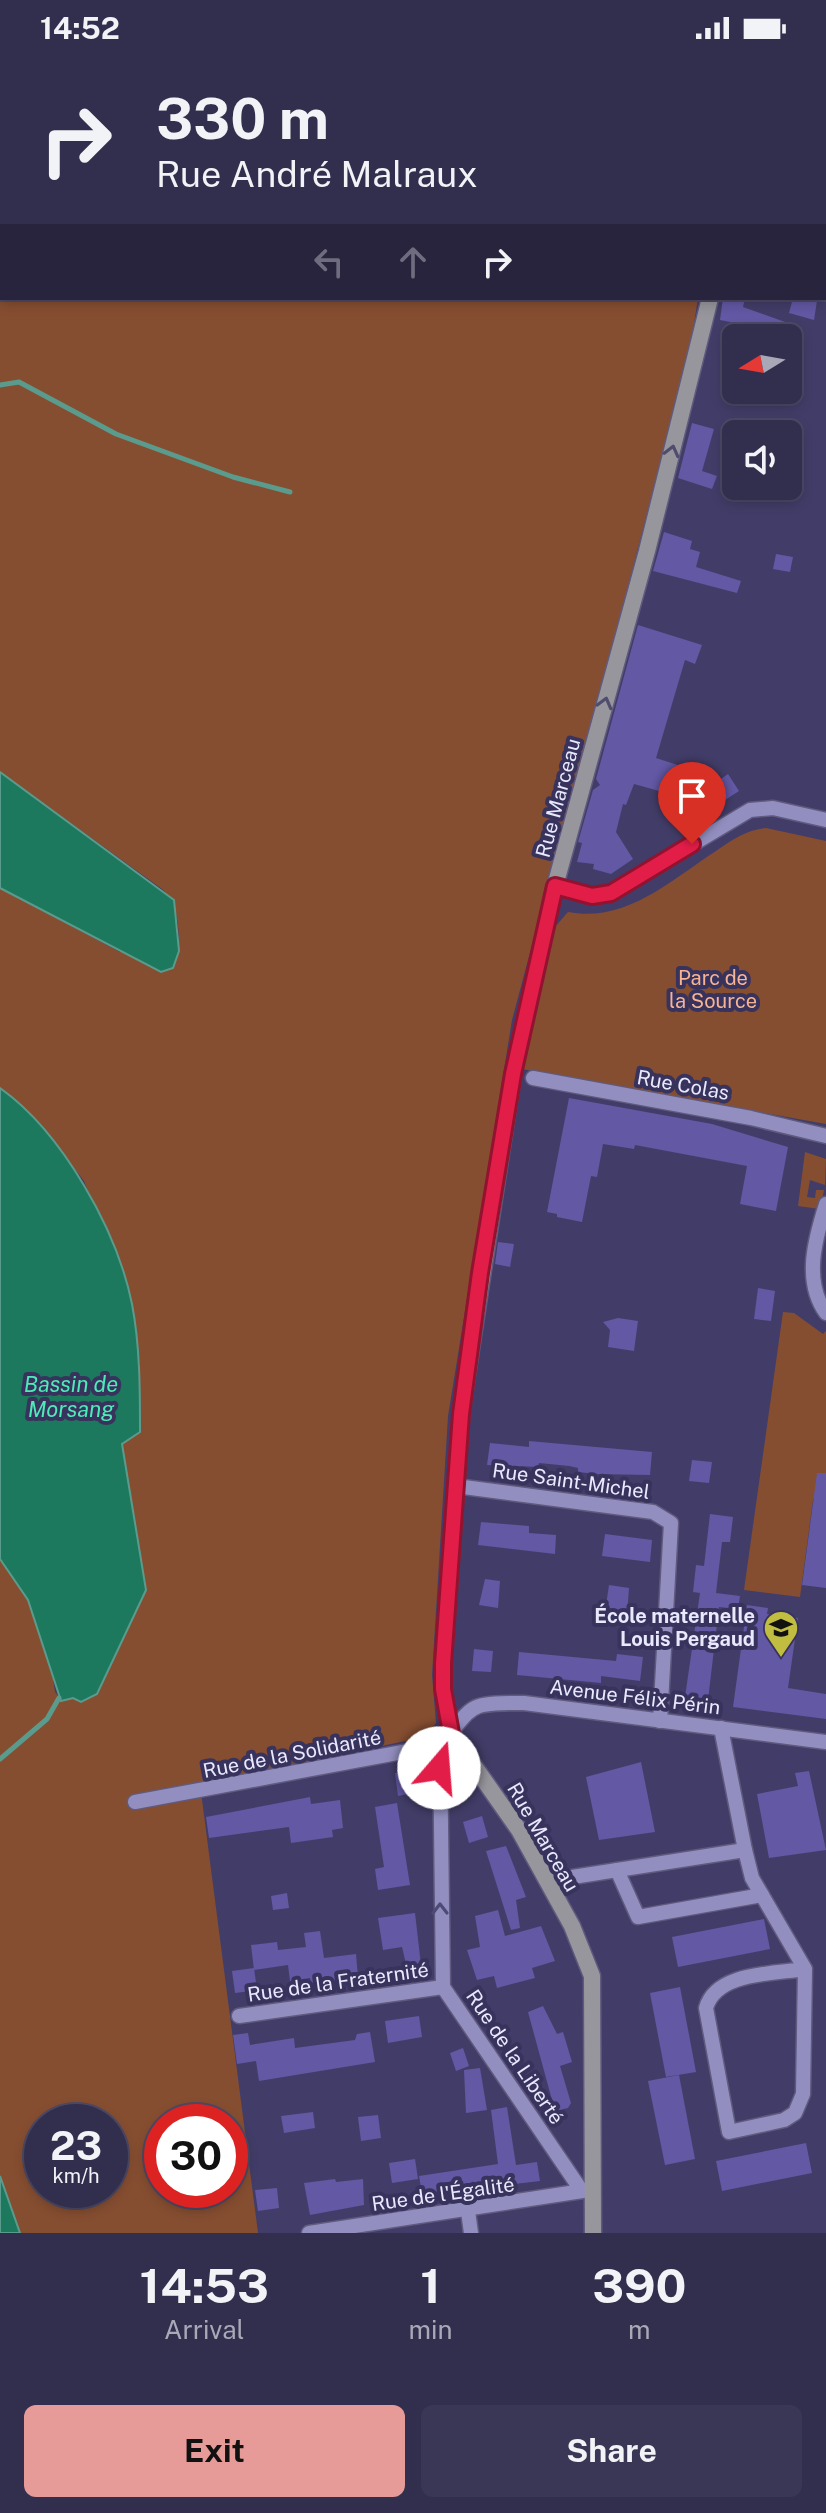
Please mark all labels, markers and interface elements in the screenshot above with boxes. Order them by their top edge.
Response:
text: 14:52 [40,10,120,46]
text: 330 m [156,86,329,152]
icon: right [24,88,128,192]
text: Rue André Malraux [156,153,478,195]
icon: left [307,240,351,284]
icon: ahead [391,240,435,284]
icon: right [475,240,519,284]
north arrow [722,324,802,404]
map controls [722,324,802,500]
button: sound [722,420,802,500]
one-way arrow [662,445,679,459]
one-way arrow [596,696,612,710]
street label: Rue Marceau [531,736,585,860]
pin [658,762,726,844]
icon: arrive [670,774,714,818]
park label: Parc de la Source [669,966,757,1013]
street label: Rue Colas [635,1065,731,1105]
water label: Bassin de Morsang [24,1371,118,1422]
street label: Rue Saint-Michel [491,1458,651,1504]
place label: École maternelle Louis Pergaud [594,1603,755,1651]
school or university icon: École maternelle Louis Pergaud [762,1609,800,1659]
street label: Avenue Félix Périn [548,1675,722,1719]
street label: Rue de la Solidarité [201,1725,383,1783]
position arrow [397,1726,481,1810]
street label: Rue Marceau [502,1778,584,1896]
one-way arrow [431,1902,449,1915]
street label: Rue de la Fraternité [246,1957,430,2007]
street label: Rue de la Liberté [461,1985,569,2129]
speed limit sign: 30 [144,2104,248,2208]
text: 23 [50,2122,102,2169]
text: km/h [52,2164,100,2188]
street label: Rue de l'Égalité [370,2171,516,2216]
text: 14:53 [140,2257,269,2314]
text: 1 [420,2257,441,2314]
text: 390 [592,2257,686,2314]
text: Arrival [164,2314,244,2345]
text: min [408,2314,453,2345]
text: m [628,2314,651,2345]
button: Exit [24,2405,405,2497]
button: Share [421,2405,802,2497]

